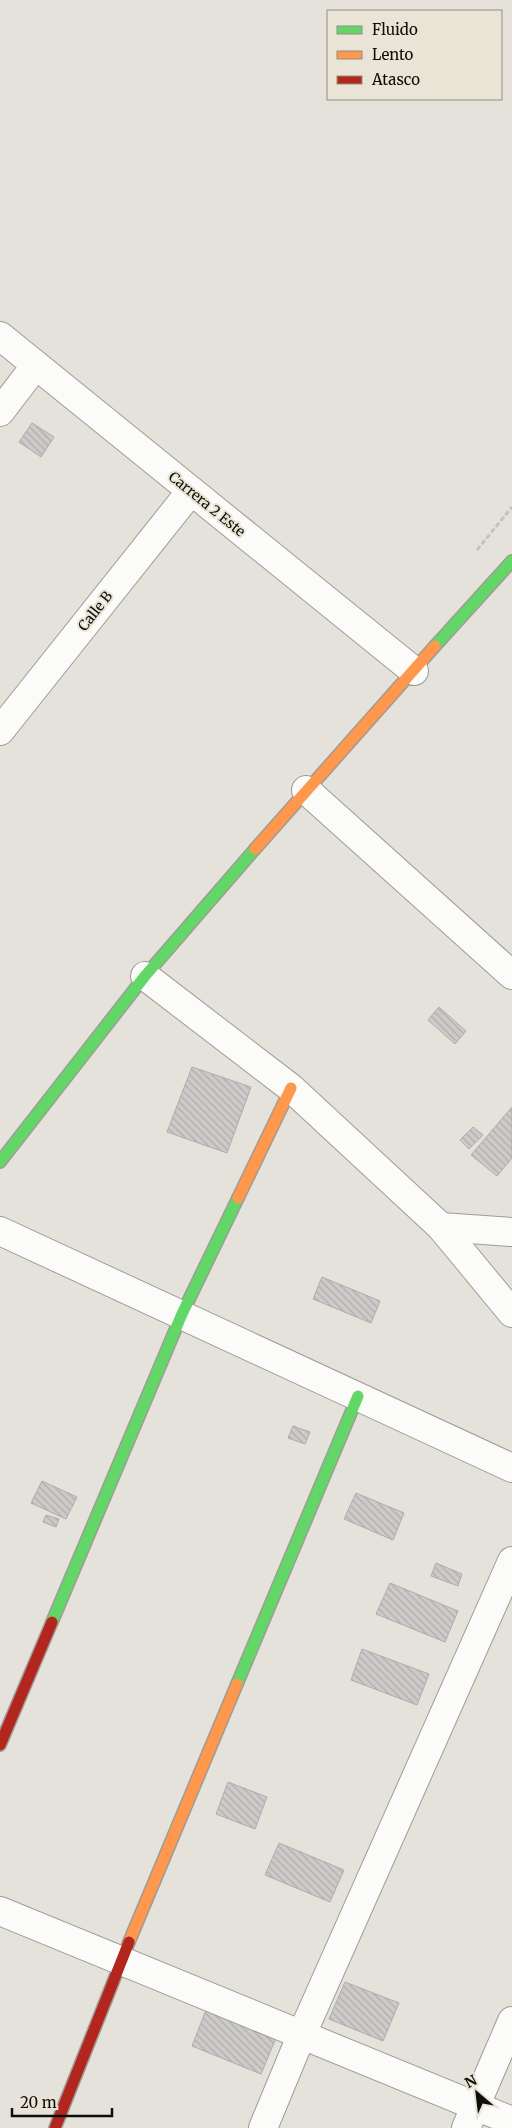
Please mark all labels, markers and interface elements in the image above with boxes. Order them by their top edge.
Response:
legend [327,10,502,100]
text: Fluido [372,20,418,39]
text: Lento [372,45,414,64]
text: Atasco [371,70,420,89]
street label: Carrera 2 Este [165,468,249,540]
street label: Calle B [74,588,116,634]
north arrow [452,2068,502,2118]
text: N [462,2071,480,2092]
scale bar [12,2086,112,2118]
text: 20 m [20,2093,57,2112]

